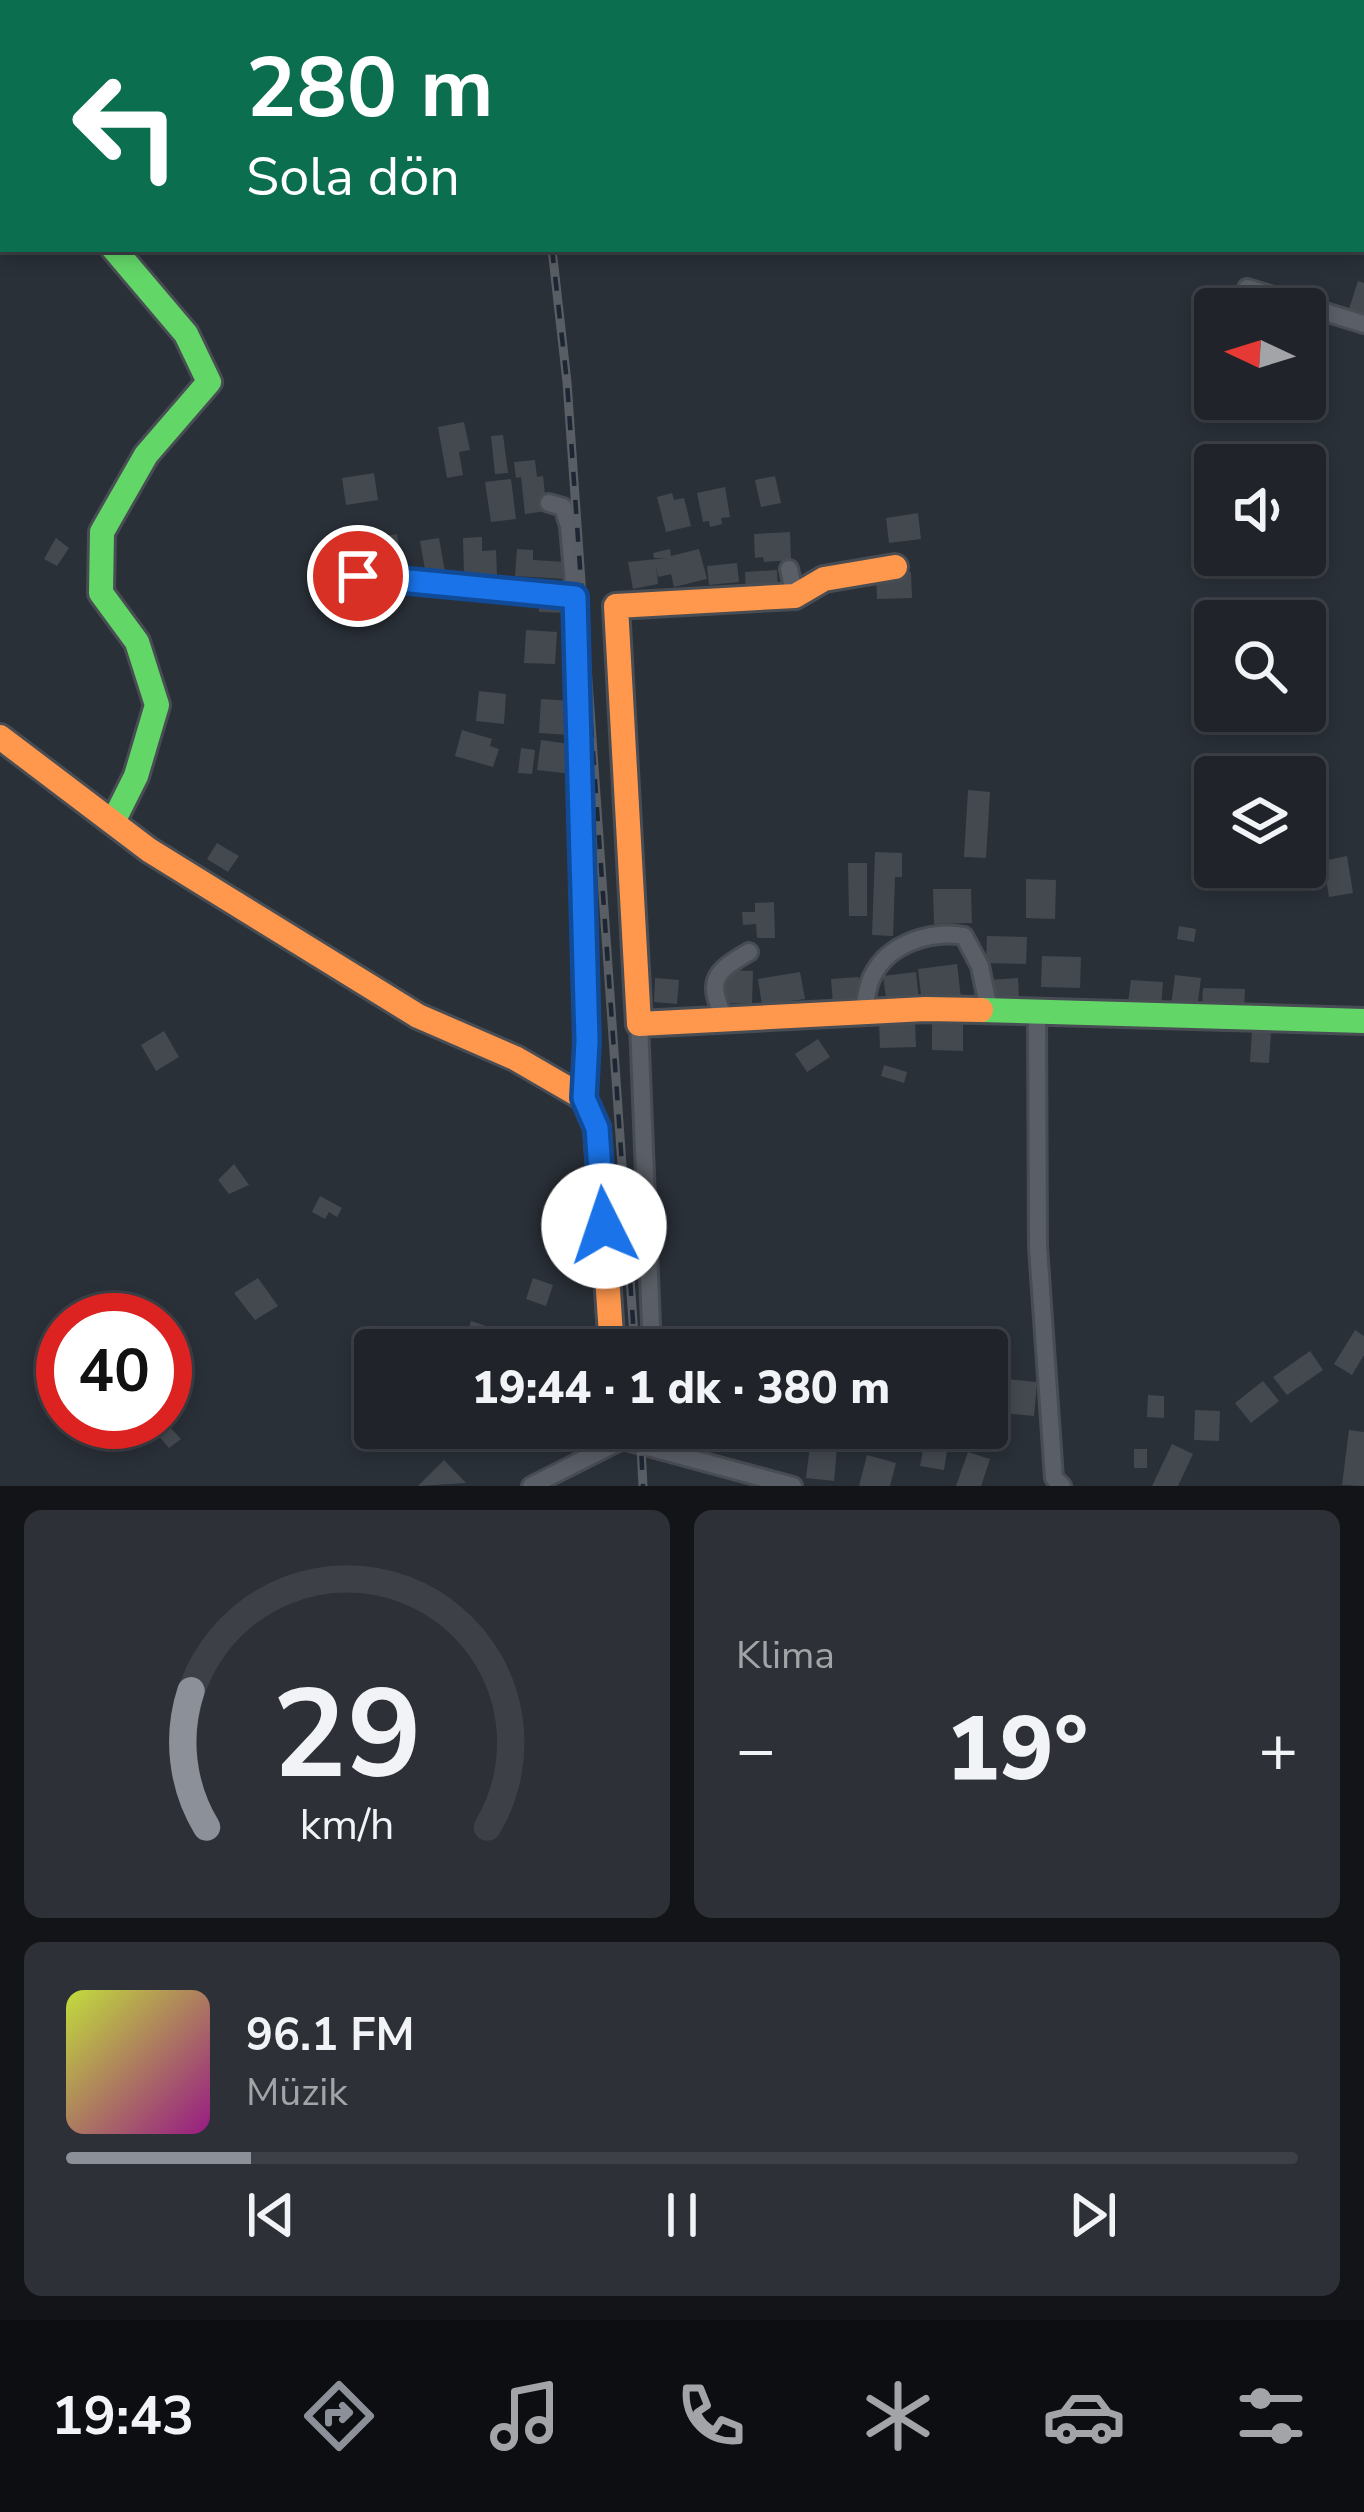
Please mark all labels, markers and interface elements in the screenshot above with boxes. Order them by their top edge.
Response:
text: 280 m [246,31,494,146]
icon: left [48,48,204,204]
text: Sola dön [246,140,460,214]
north arrow [1194,288,1326,420]
map controls [1194,288,1326,888]
button: sound [1194,444,1326,576]
pin [307,525,409,627]
icon: arrive [325,543,391,609]
button: search [1194,600,1326,732]
button: layers [1194,756,1326,888]
position arrow [541,1163,667,1289]
speed limit sign: 40 [36,1293,192,1449]
text: 19:44 · 1 dk · 380 m [472,1358,890,1419]
text: Klima [736,1629,835,1682]
text: 29 [272,1650,422,1820]
text: 19° [946,1688,1088,1811]
text: − [736,1705,776,1795]
text: + [1258,1705,1298,1795]
text: km/h [300,1796,394,1854]
text: 96.1 FM [246,2005,415,2066]
text: Müzik [246,2066,348,2119]
icon: previous [238,2182,304,2248]
icon: pause [649,2182,715,2248]
icon: next [1060,2182,1126,2248]
icon: directions [297,2374,381,2458]
icon: music [483,2374,567,2458]
icon: phone [669,2374,753,2458]
icon: climate [856,2374,940,2458]
icon: car [1042,2374,1126,2458]
icon: filters [1229,2374,1313,2458]
text: 19:43 [51,2379,194,2453]

